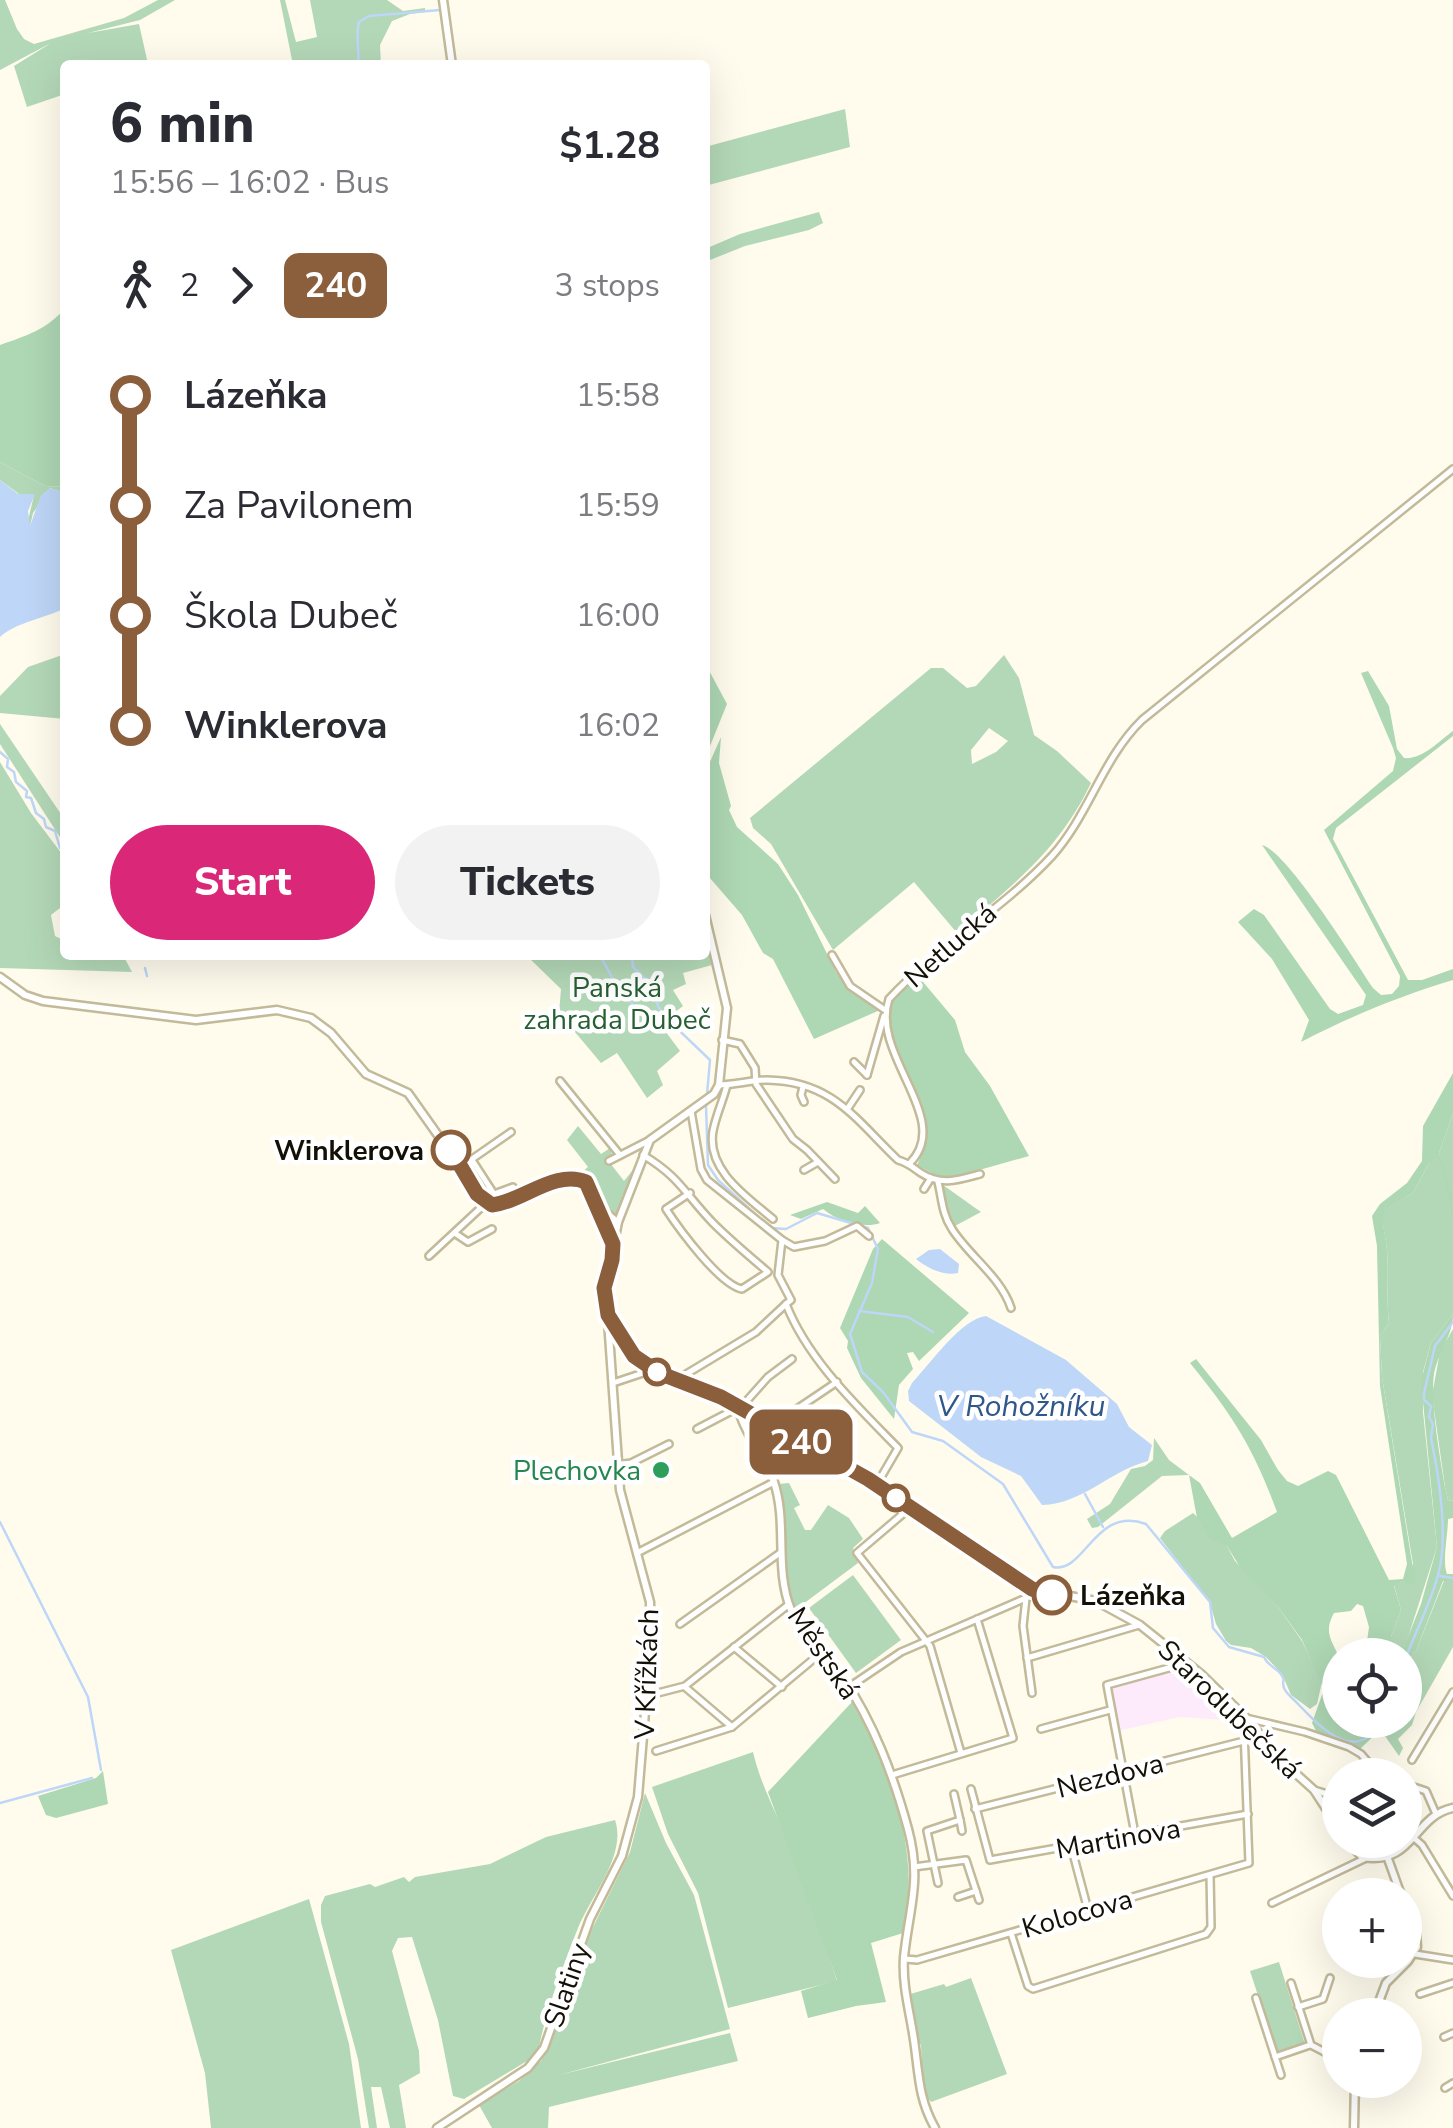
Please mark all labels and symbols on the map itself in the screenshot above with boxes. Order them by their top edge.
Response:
street label: Netlucká [896,895,1005,997]
park label: Panská zahrada Dubeč [523,969,711,1039]
marker: Winklerova [432,1131,470,1169]
place label: Winklerova [274,1132,424,1170]
unlabelled marker [644,1359,670,1385]
water label: V Rohožníku [937,1386,1105,1427]
line badge: 240 [744,1410,858,1474]
place label: Plechovka [513,1452,641,1490]
marker: Plechovka [650,1459,672,1481]
unlabelled marker [883,1485,909,1511]
marker: Lázeňka [1033,1576,1071,1614]
place label: Lázeňka [1080,1577,1186,1615]
street label: Městská [778,1600,868,1707]
street label: V Křížkách [626,1608,668,1741]
street label: Starodubečská [1149,1632,1309,1788]
street label: Nezdova [1053,1744,1168,1808]
street label: Martinova [1053,1809,1184,1869]
street label: Kolocova [1017,1880,1137,1948]
street label: Slatiny [535,1938,599,2033]

